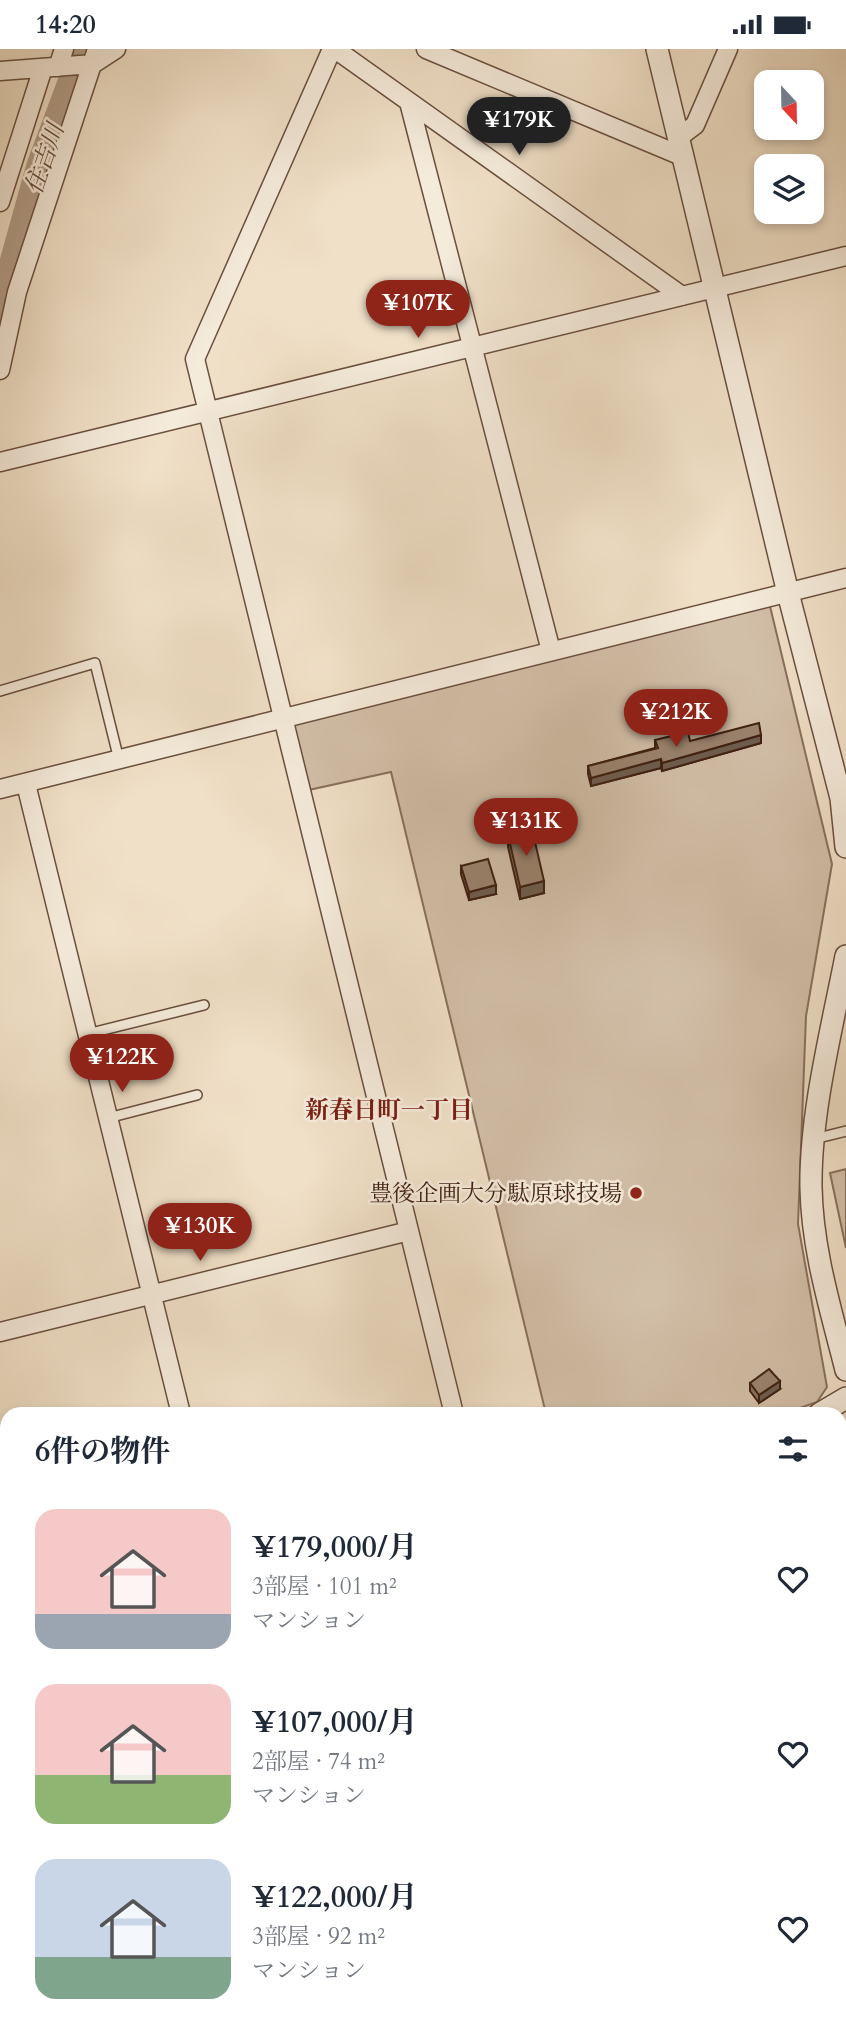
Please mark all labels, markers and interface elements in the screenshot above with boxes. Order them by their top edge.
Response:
text: 14:20 [35,7,96,42]
north arrow [754,70,824,140]
map controls [754,70,824,224]
pin: ¥179K [470,97,568,157]
text: ¥179K [483,104,555,135]
water label: 住吉川 [18,117,73,198]
button: layers [754,154,824,224]
pin: ¥107K [369,281,467,340]
text: ¥107K [382,287,454,318]
pin: ¥212K [627,689,725,749]
text: ¥212K [640,696,712,727]
pin: ¥131K [477,799,575,858]
text: ¥131K [490,805,562,836]
pin: ¥122K [73,1035,171,1094]
text: ¥122K [86,1041,158,1072]
district label: 新春日町一丁目 [305,1094,473,1127]
place label: 豊後企画大分駄原球技場 [369,1178,622,1209]
marker: 豊後企画大分駄原球技場 [628,1185,644,1201]
pin: ¥130K [151,1203,249,1263]
text: ¥130K [164,1210,236,1241]
icon: filters [774,1430,812,1468]
text: 6件の物件 [35,1431,170,1472]
text: ¥179,000/月 [252,1527,418,1568]
icon: home [91,1537,175,1621]
icon: heart [774,1560,812,1598]
text: 3部屋 · 101 m² [252,1571,397,1602]
text: マンション [252,1605,366,1636]
text: ¥107,000/月 [252,1702,418,1743]
icon: home [91,1712,175,1796]
icon: heart [774,1735,812,1773]
text: 2部屋 · 74 m² [252,1746,385,1777]
text: マンション [252,1780,366,1811]
text: ¥122,000/月 [252,1877,418,1918]
icon: home [91,1887,175,1971]
icon: heart [774,1910,812,1948]
text: 3部屋 · 92 m² [252,1921,385,1952]
text: マンション [252,1955,366,1986]

